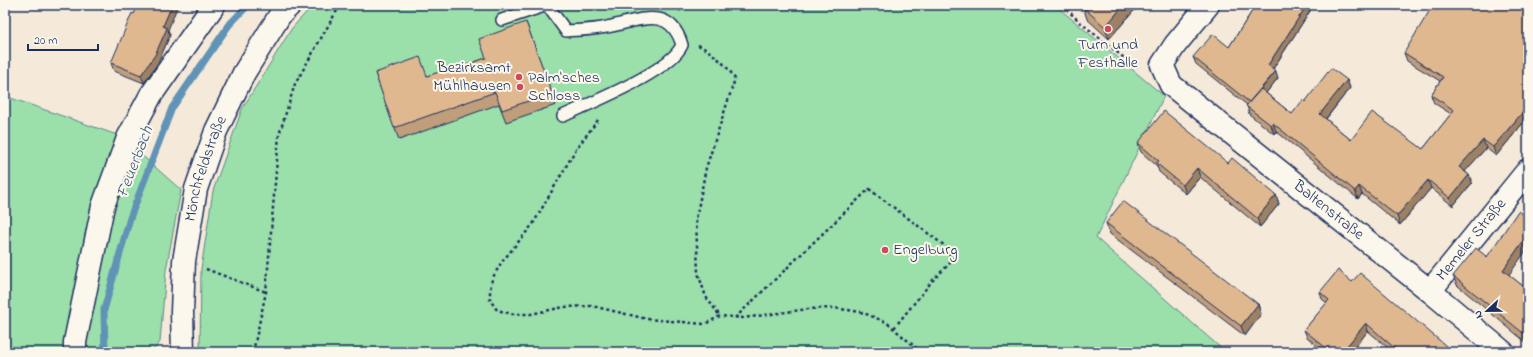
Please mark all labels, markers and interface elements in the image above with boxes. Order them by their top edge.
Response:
marker: Turn und Festhalle [1103,24,1113,34]
scale bar [28,26,98,52]
text: 20 m [34,32,57,50]
place label: Turn und Festhalle [1077,33,1139,75]
place label: Bezirksamt Mühlhausen [433,56,512,98]
place label: Palm'sches Schloss [528,66,600,108]
marker: Bezirksamt Mühlhausen [514,72,524,82]
marker: Palm'sches Schloss [515,82,525,92]
street label: Mönchfeldstraße [179,111,234,223]
water label: Feuerbach [110,122,160,201]
street label: Baltenstraße [1287,174,1370,247]
street label: Memeler Straße [1431,193,1513,286]
place label: Engelburg [893,238,957,262]
marker: Engelburg [880,245,890,255]
north arrow [1467,291,1507,331]
text: N [1470,308,1487,321]

